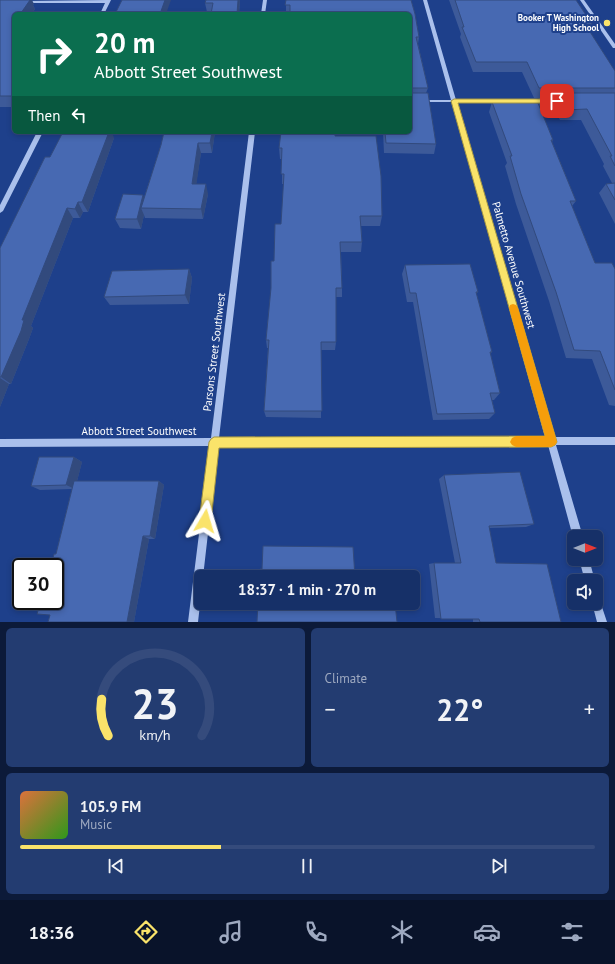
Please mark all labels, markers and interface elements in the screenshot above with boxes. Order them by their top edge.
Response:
place label: Booker T Washington High School [518,12,599,33]
marker: Booker T Washington High School [602,18,612,28]
text: 20 m [94,24,155,61]
icon: right [28,28,80,80]
text: Abbott Street Southwest [94,60,282,83]
pin [540,84,574,118]
icon: arrive [546,90,568,112]
icon: left [68,104,90,126]
text: Then [28,106,60,125]
street label: Palmetto Avenue Southwest [489,200,539,330]
street label: Parsons Street Southwest [200,292,228,412]
street label: Abbott Street Southwest [82,424,197,438]
position arrow [184,500,226,542]
north arrow [567,530,603,566]
map controls [567,530,603,610]
speed limit sign: 30 [12,558,64,610]
button: sound [567,574,603,610]
text: 18:37 · 1 min · 270 m [238,580,376,599]
text: Climate [325,670,367,687]
text: 23 [132,676,179,729]
text: 22° [436,690,483,729]
text: − [325,695,336,723]
text: + [584,695,595,723]
text: km/h [140,724,171,743]
text: 105.9 FM [80,797,141,816]
text: Music [80,816,112,833]
icon: previous [105,855,127,877]
icon: pause [296,855,318,877]
icon: next [488,855,510,877]
icon: directions [132,918,160,946]
icon: music [217,918,245,946]
icon: phone [302,918,330,946]
icon: climate [388,918,416,946]
icon: car [473,918,501,946]
icon: filters [558,918,586,946]
text: 18:36 [29,921,74,944]

